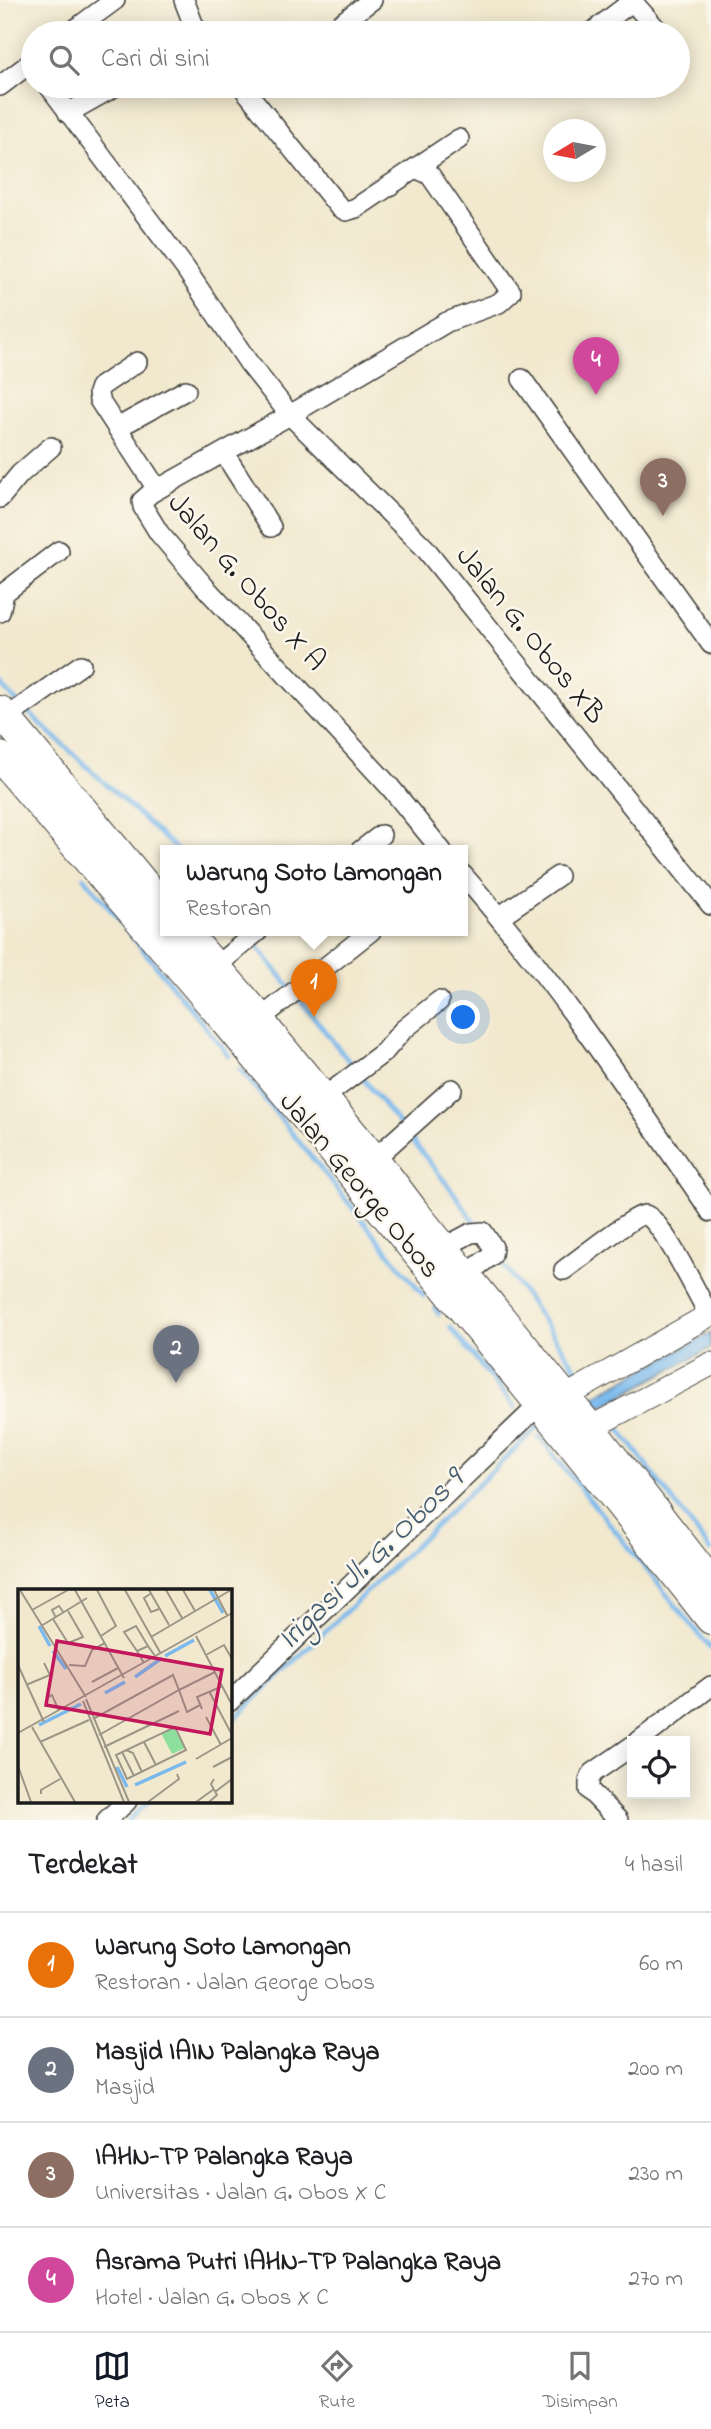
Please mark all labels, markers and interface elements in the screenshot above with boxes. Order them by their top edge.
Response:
search box [21,21,690,98]
icon: search [45,41,83,79]
text: Cari di sini [101,41,210,79]
north arrow [543,119,606,182]
pin: 4 [573,337,619,395]
pin: 3 [640,458,686,516]
street label: Jalan G. Obos X A [156,484,336,682]
street label: Jalan G. Obos XB [444,537,615,735]
popup [160,845,468,936]
text: Warung Soto Lamongan [186,855,442,893]
text: Restoran [186,893,271,926]
pin: 1 [291,959,337,1017]
your location [446,1000,480,1034]
street label: Jalan George Obos [267,1083,450,1289]
pin: 2 [153,1325,199,1383]
water label: Irigasi Jl. G. Obos 9 [268,1456,478,1662]
inset map [18,1589,231,1802]
map controls [627,1736,690,1799]
button: locate [627,1736,690,1799]
text: Terdekat [28,1844,138,1888]
text: 4 hasil [625,1849,683,1882]
text: Warung Soto Lamongan [95,1929,351,1967]
text: 1 [47,1948,55,1981]
text: 60 m [639,1948,683,1981]
text: Restoran · Jalan George Obos [95,1967,375,2000]
text: Masjid IAIN Palangka Raya [95,2034,380,2072]
text: 2 [45,2053,57,2086]
text: 200 m [628,2053,683,2086]
text: Masjid [95,2072,155,2105]
text: IAHN-TP Palangka Raya [95,2139,353,2177]
text: 3 [46,2158,56,2191]
text: 230 m [629,2158,683,2191]
text: Universitas · Jalan G. Obos X C [95,2177,386,2210]
text: Asrama Putri IAHN-TP Palangka Raya [95,2244,501,2282]
text: 4 [46,2263,56,2296]
text: 270 m [629,2263,683,2296]
text: Hotel · Jalan G. Obos X C [95,2282,329,2315]
tab: Peta [93,2347,131,2416]
tab: Rute [318,2347,356,2416]
tab: Disimpan [543,2347,618,2416]

